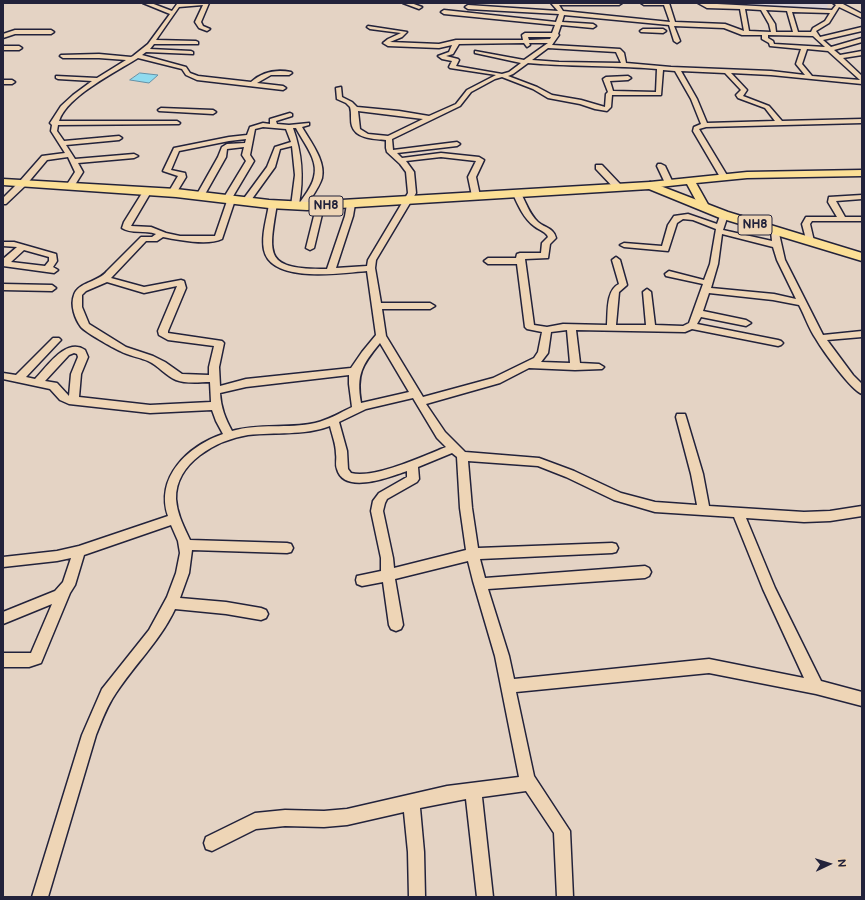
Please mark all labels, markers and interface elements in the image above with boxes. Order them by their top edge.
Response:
road number: NH8 [309,196,343,216]
road number: NH8 [738,215,772,235]
north arrow [809,844,849,884]
text: N [835,859,848,868]

